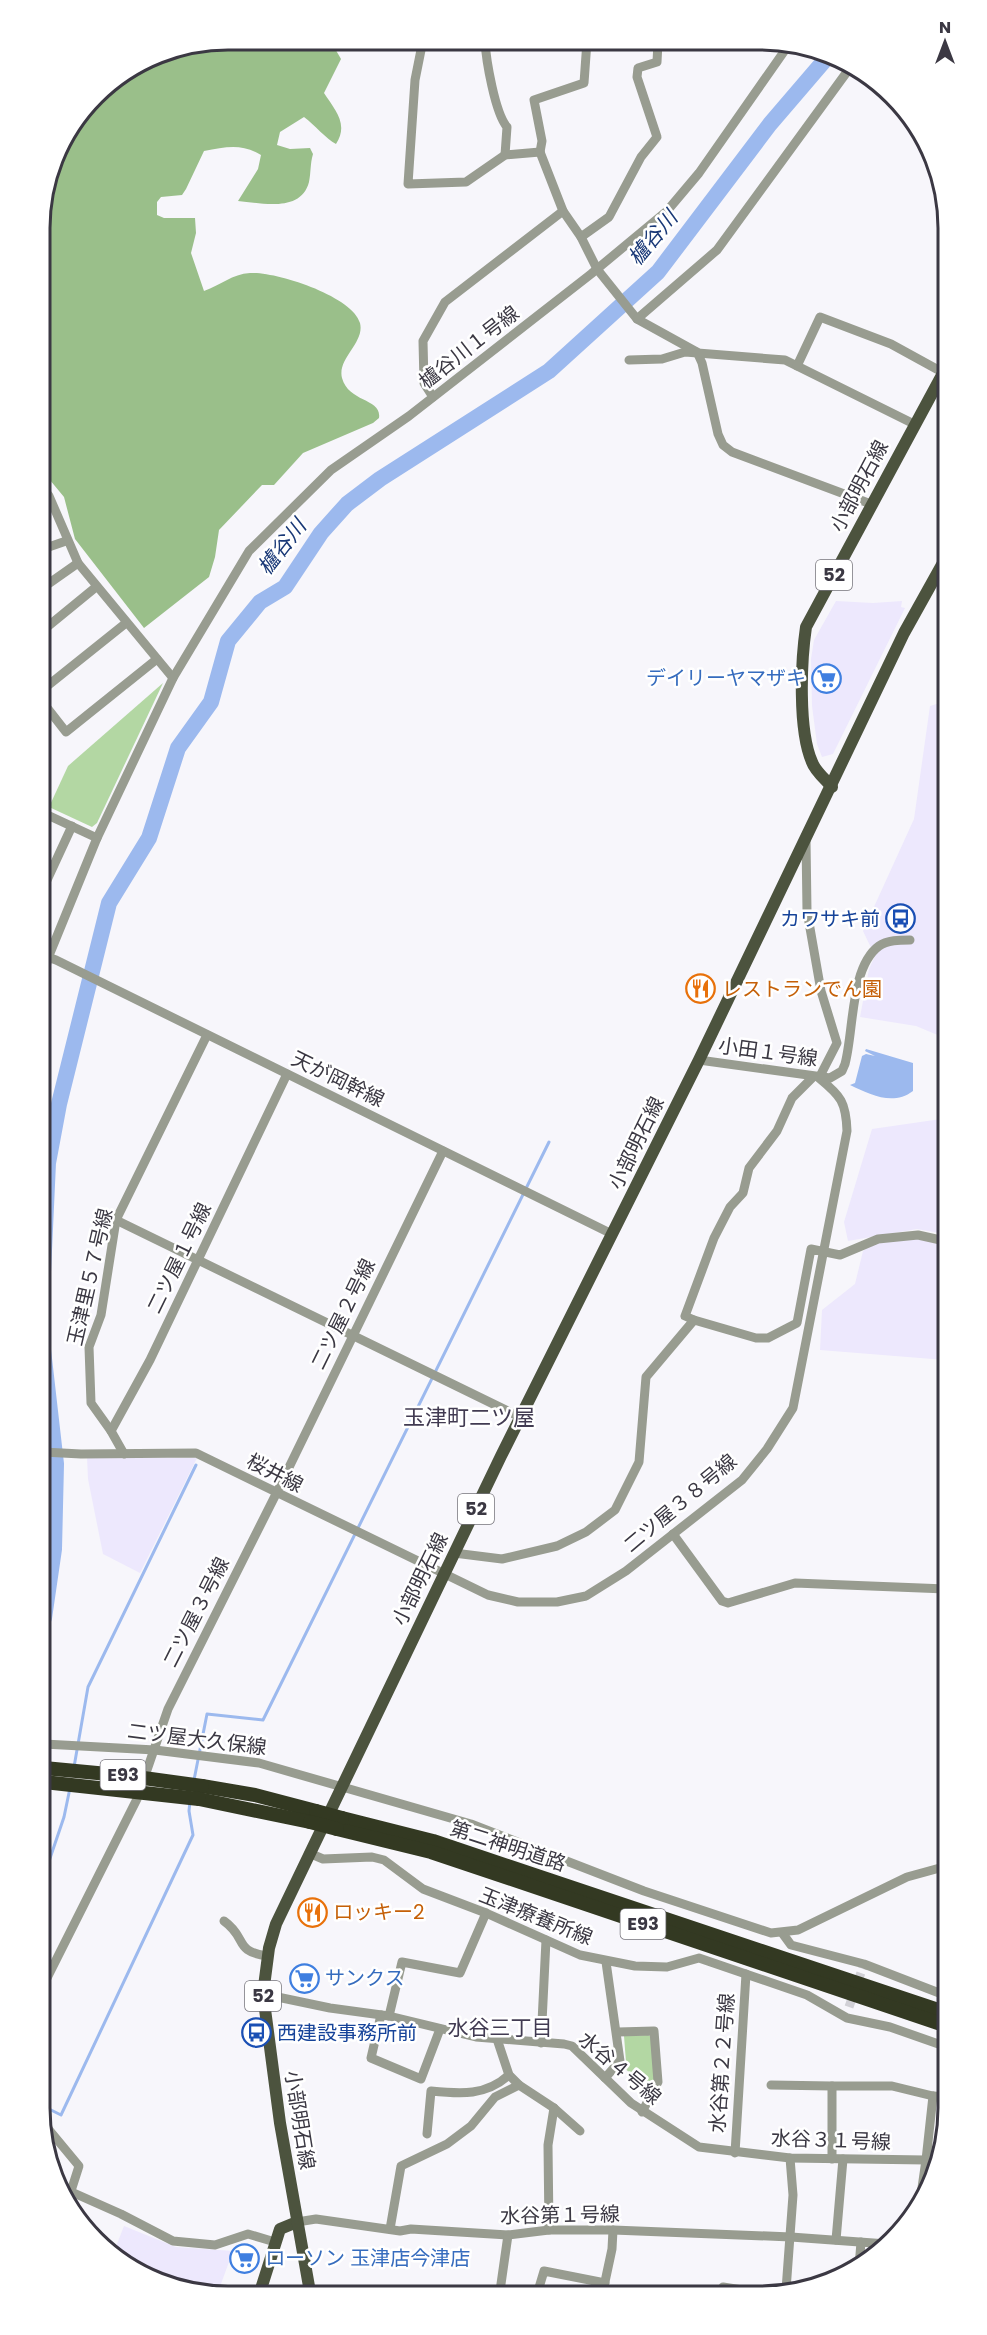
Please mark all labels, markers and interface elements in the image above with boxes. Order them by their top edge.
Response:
north arrow [915,12,975,72]
text: N [939,16,951,39]
water label: 櫨谷川 [621,203,685,271]
street label: 櫨谷川１号線 [413,299,525,395]
street label: 小部明石線 [823,435,895,537]
water label: 櫨谷川 [251,511,314,580]
road number: 52 [816,560,852,590]
supermarket icon: デイリーヤマザキ [811,662,843,694]
place label: デイリーヤマザキ [646,664,806,692]
bus stop icon: カワサキ前 [885,903,917,935]
place label: カワサキ前 [780,905,880,933]
restaurant icon: レストランでん園 [685,973,717,1005]
place label: レストランでん園 [722,975,882,1003]
street label: 小田１号線 [717,1031,819,1073]
street label: 天が岡幹線 [287,1044,389,1114]
street label: 小部明石線 [601,1092,671,1194]
street label: 二ツ屋１号線 [140,1198,218,1318]
street label: 玉津里５７号線 [61,1206,119,1348]
street label: 二ツ屋２号線 [304,1254,382,1374]
district label: 玉津町二ツ屋 [403,1402,535,1433]
street label: 桜井線 [242,1447,308,1499]
street label: 二ツ屋３８号線 [617,1447,743,1559]
road number: 52 [458,1494,494,1524]
street label: 小部明石線 [385,1528,455,1630]
street label: 二ツ屋３号線 [156,1552,236,1672]
street label: 二ツ屋大久保線 [126,1717,268,1761]
road number: E93 [100,1760,146,1790]
street label: 第二神明道路 [447,1814,569,1878]
street label: 玉津療養所線 [475,1881,597,1951]
restaurant icon: ロッキー2 [296,1896,328,1928]
place label: ロッキー2 [333,1898,425,1926]
road number: E93 [620,1909,666,1939]
supermarket icon: サンクス [288,1962,320,1994]
place label: サンクス [325,1964,404,1992]
road number: 52 [245,1981,281,2011]
street label: 水谷第２２号線 [703,1992,741,2134]
district label: 水谷三丁目 [448,2013,553,2042]
bus stop icon: 西建設事務所前 [240,2017,272,2049]
place label: 西建設事務所前 [277,2019,417,2047]
street label: 水谷４号線 [573,2025,667,2111]
street label: 小部明石線 [278,2068,322,2172]
street label: 水谷３１号線 [771,2124,891,2156]
street label: 水谷第１号線 [500,2200,620,2230]
supermarket icon: ローソン 玉津店今津店 [228,2242,260,2274]
place label: ローソン 玉津店今津店 [265,2244,470,2272]

